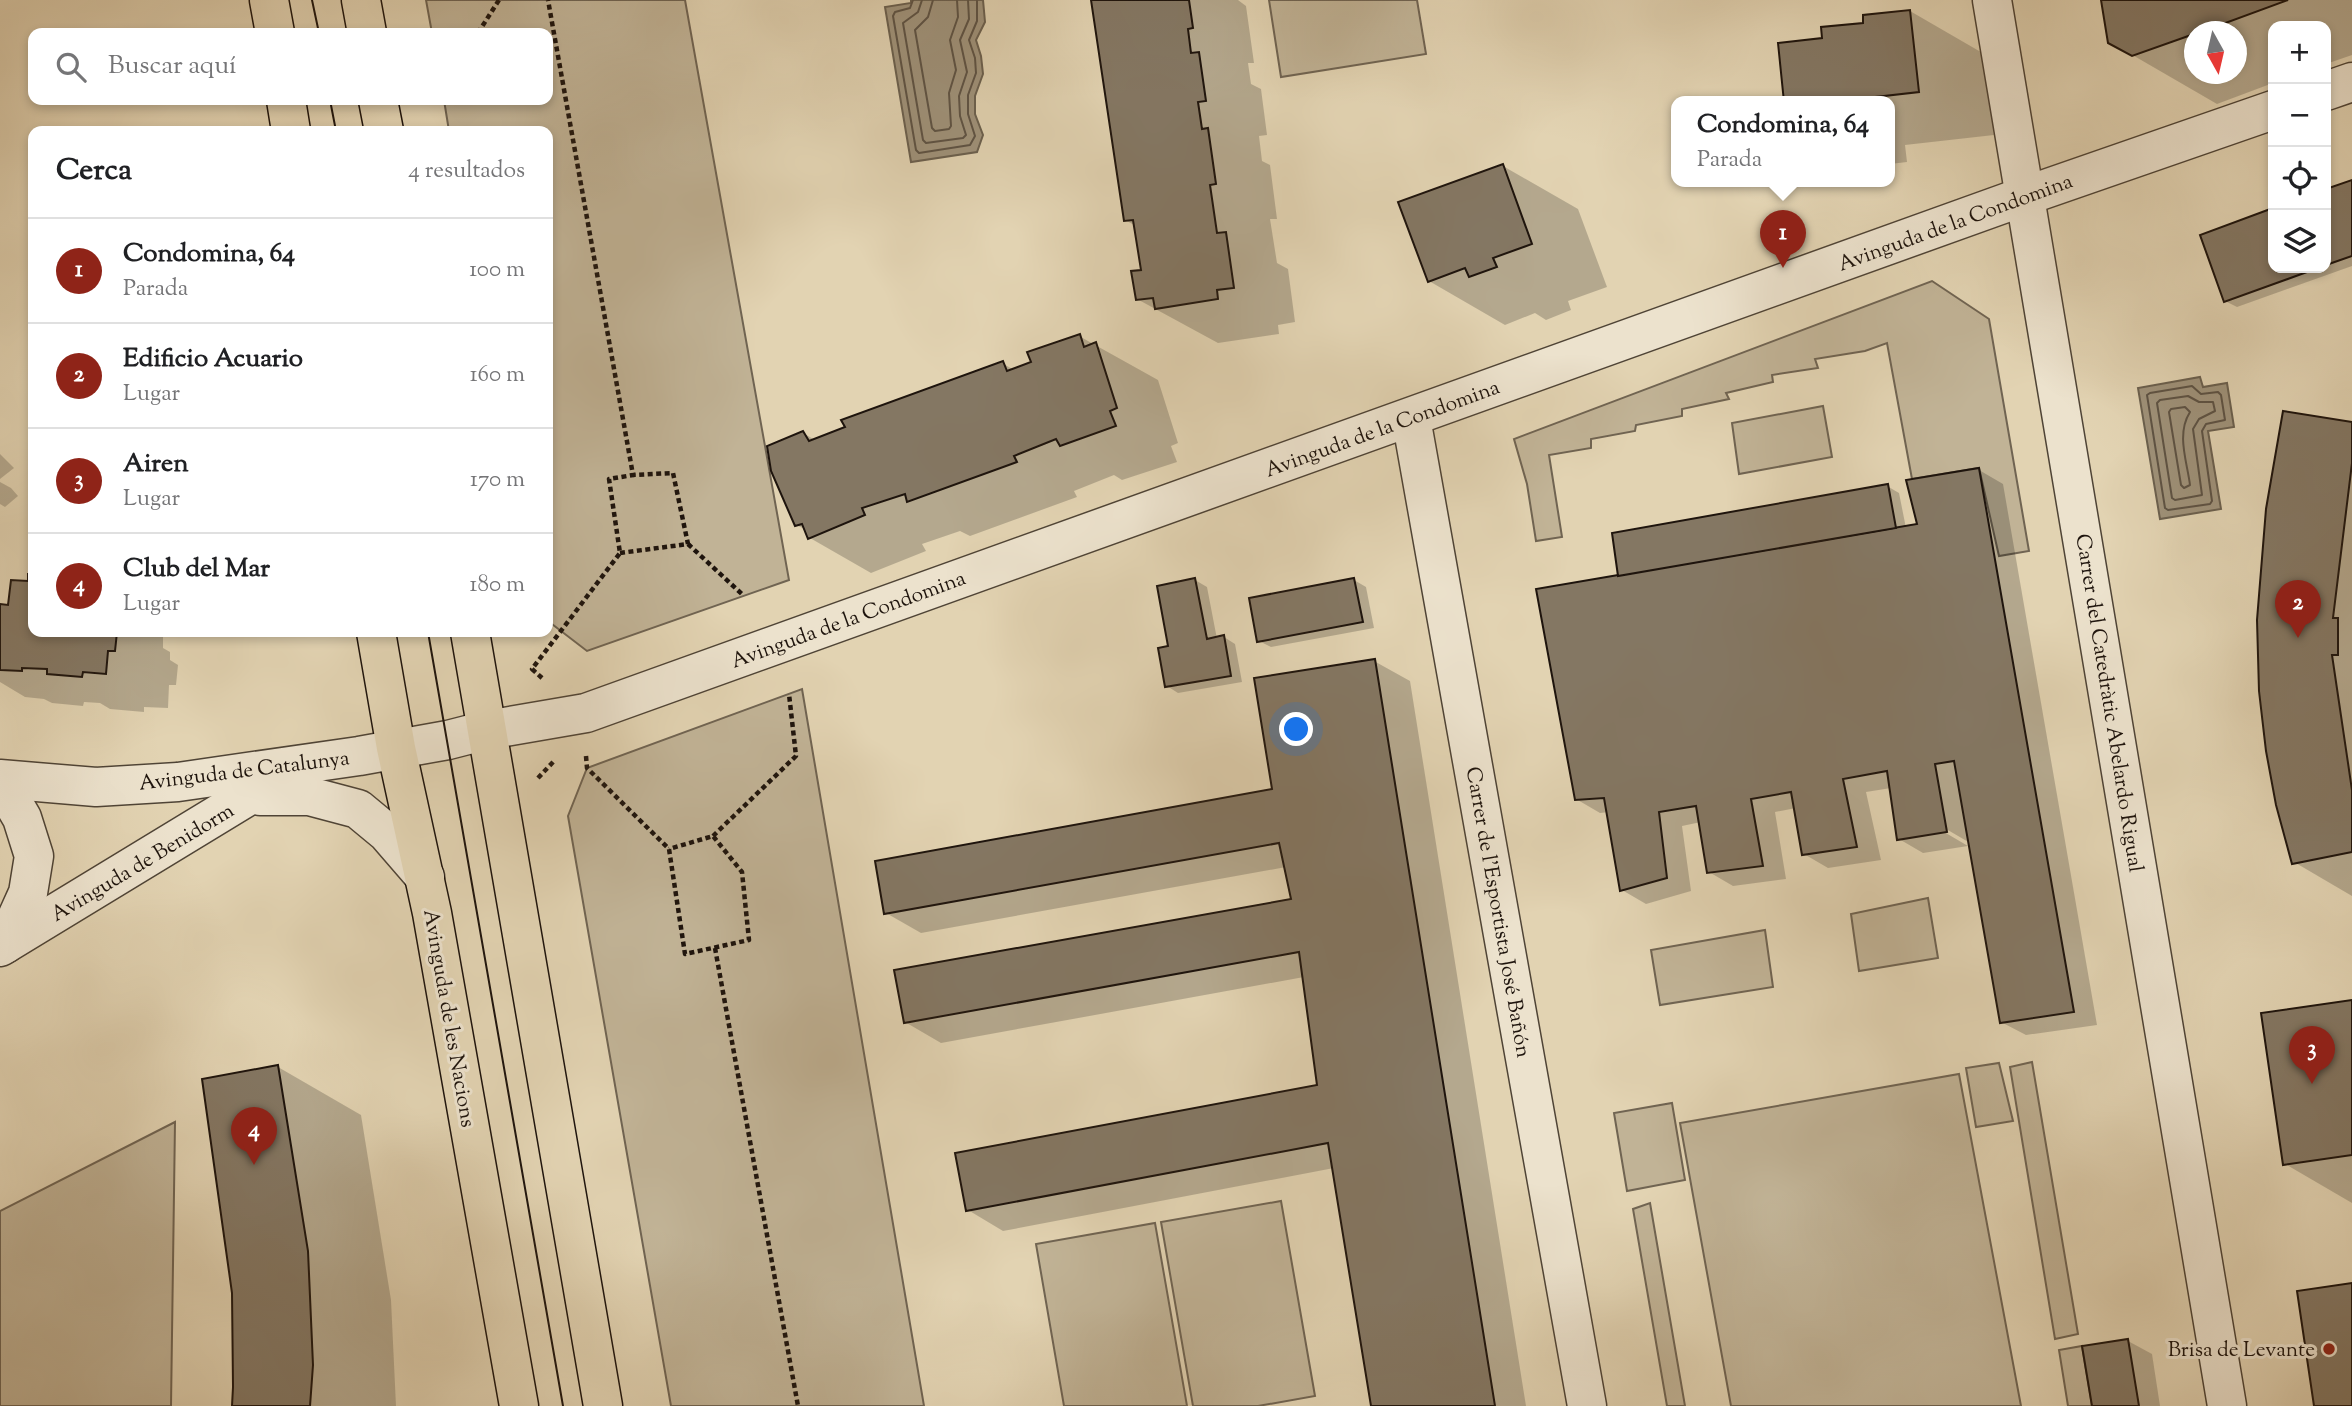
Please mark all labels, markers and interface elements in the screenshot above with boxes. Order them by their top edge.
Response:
north arrow [2184,21,2247,84]
map controls [2268,21,2331,273]
button: + [2268,21,2331,84]
search box [28,28,553,105]
icon: search [52,48,90,86]
text: Buscar aquí [108,48,237,85]
button: − [2268,84,2331,147]
popup [1671,96,1895,187]
text: Condomina, 64 [1697,107,1869,144]
text: Parada [1697,144,1762,177]
button: locate [2268,147,2331,210]
text: Cerca [56,150,132,193]
text: 4 resultados [408,155,525,188]
street label: Avinguda de la Condomina [1834,167,2078,280]
pin: 1 [1760,210,1806,268]
button: layers [2268,210,2331,273]
text: Condomina, 64 [123,236,295,273]
text: 1 [75,254,83,287]
text: 100 m [469,254,525,287]
text: Parada [123,273,188,306]
text: Edificio Acuario [123,341,303,378]
text: 2 [74,359,84,392]
text: 160 m [470,359,525,392]
street label: Avinguda de la Condomina [1261,373,1505,486]
text: Lugar [123,378,180,411]
text: Airen [123,446,189,483]
text: 3 [74,464,84,497]
text: 170 m [470,464,525,497]
text: Lugar [123,483,180,516]
street label: Carrer del Catedràtic Abelardo Rigual [2066,532,2150,875]
text: Club del Mar [123,551,270,588]
street label: Avinguda de la Condomina [727,564,971,677]
text: 4 [73,569,85,602]
text: 180 m [470,569,525,602]
pin: 2 [2275,580,2321,638]
text: Lugar [123,588,180,621]
your location [1279,712,1313,746]
street label: Avinguda de Catalunya [137,744,352,800]
street label: Carrer de l'Esportista José Bañón [1457,765,1537,1060]
street label: Avinguda de Benidorm [46,797,240,930]
street label: Avinguda de les Nacions [414,907,482,1130]
pin: 3 [2289,1026,2335,1084]
pin: 4 [231,1107,277,1165]
place label: Brisa de Levante [2168,1336,2315,1366]
marker: Brisa de Levante [2321,1341,2337,1357]

